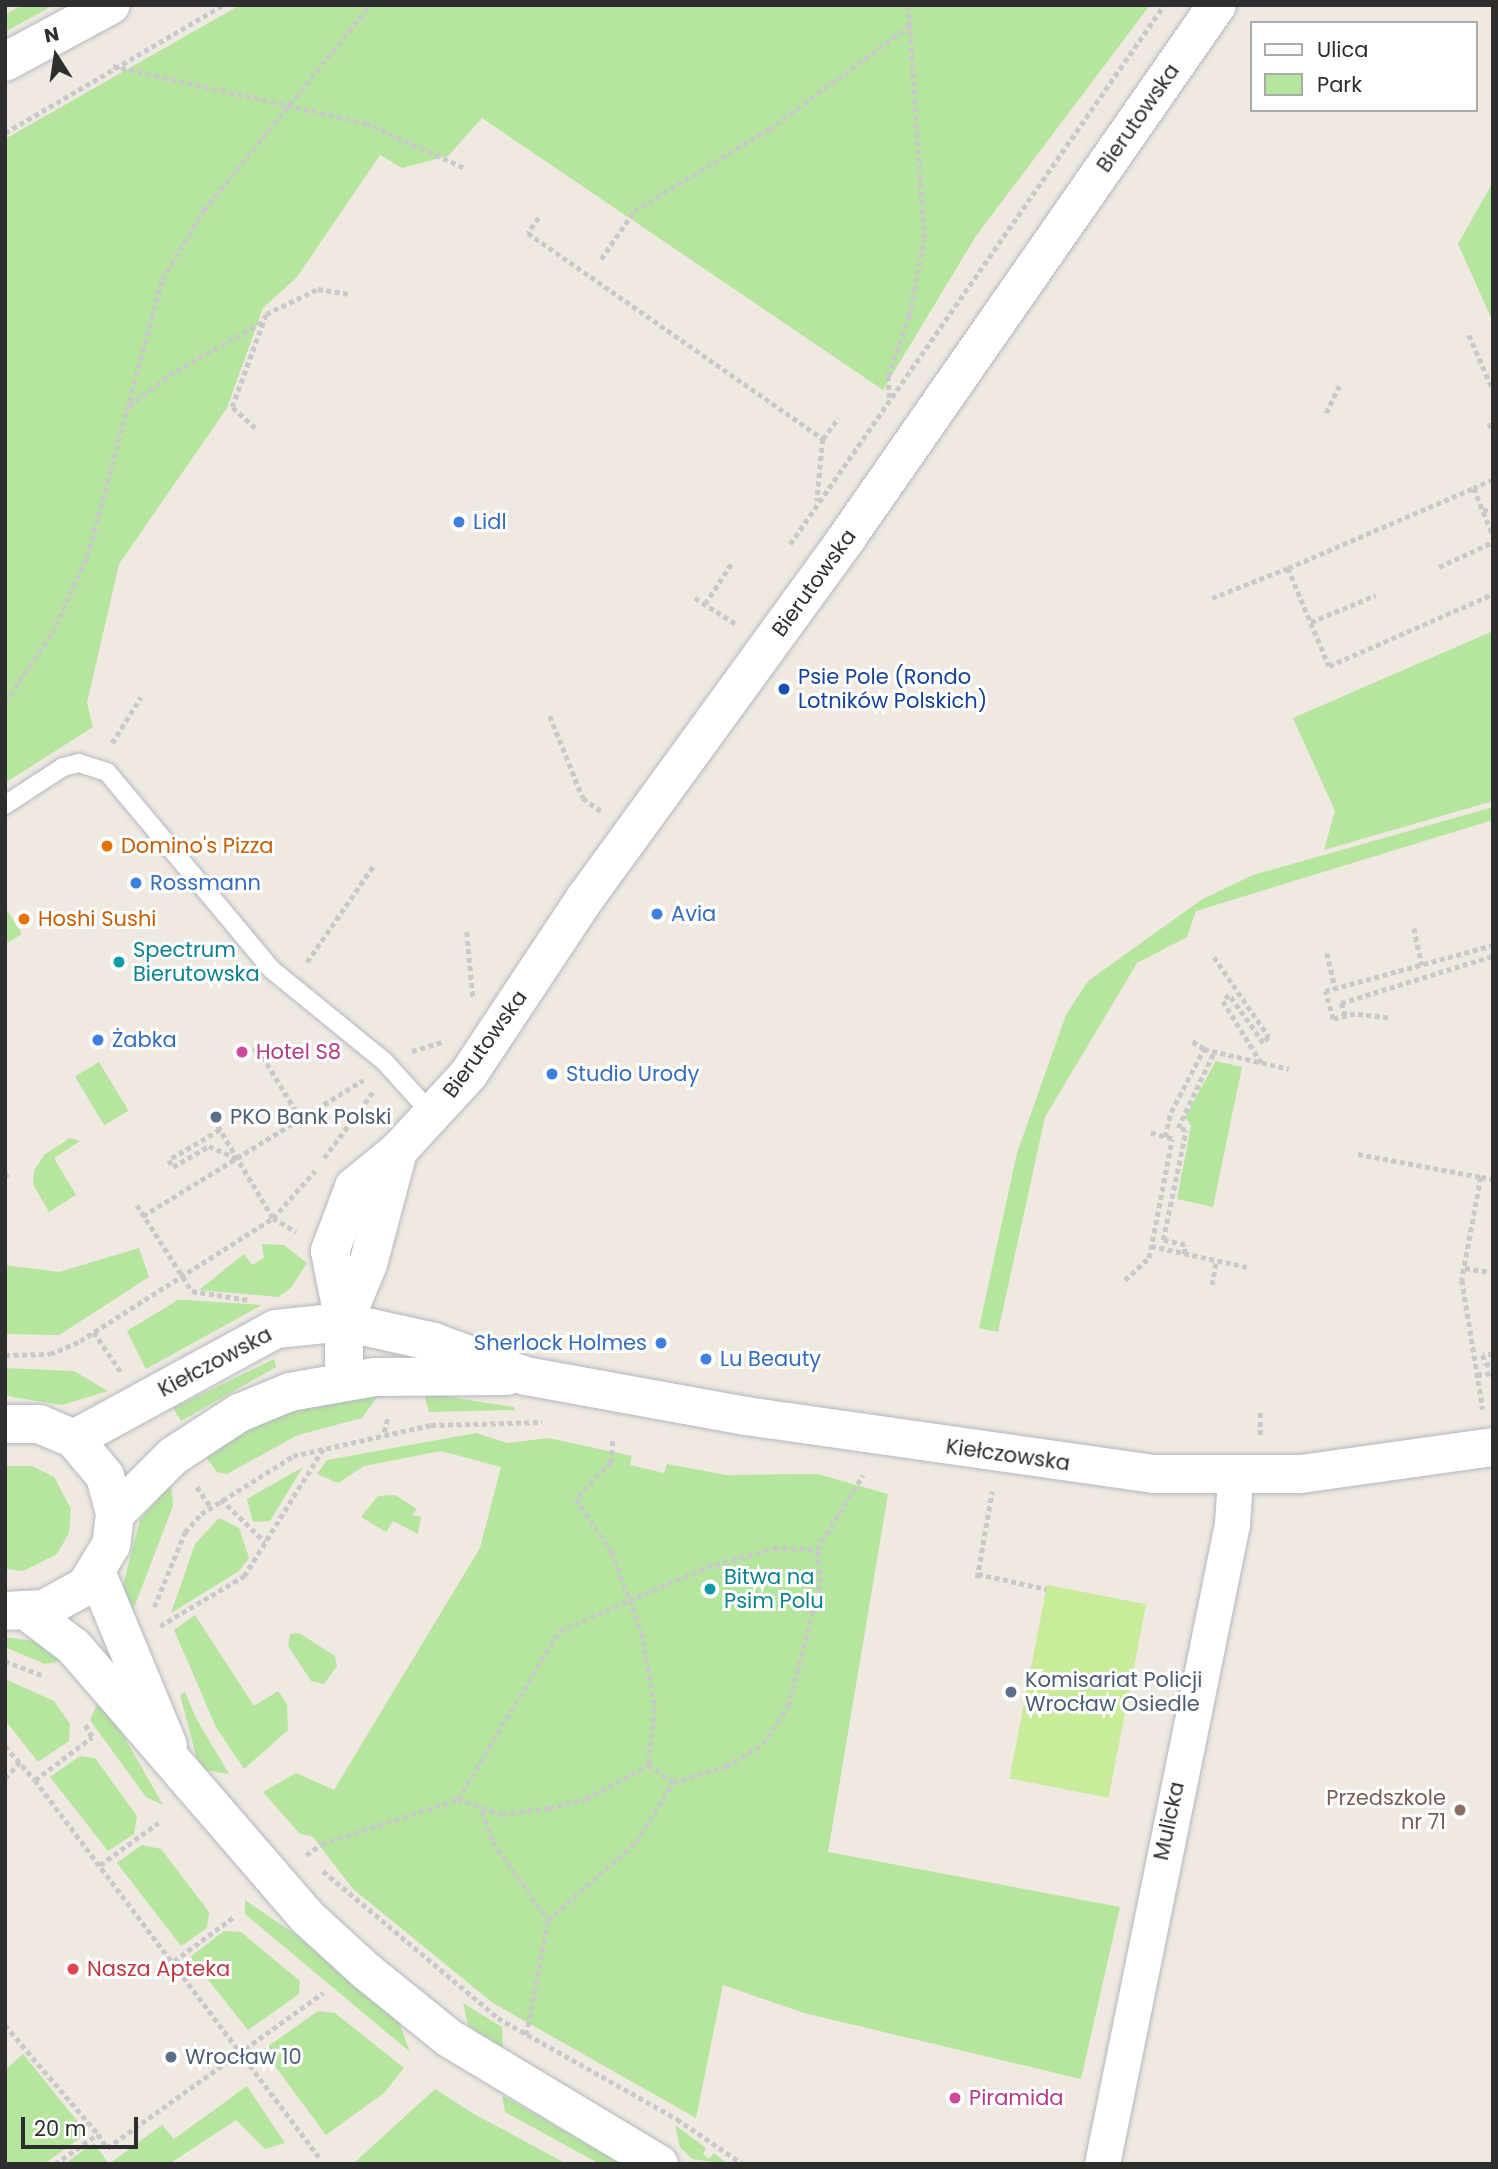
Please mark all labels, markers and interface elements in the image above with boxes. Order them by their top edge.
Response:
text: N [42,20,61,50]
north arrow [21,21,91,91]
legend [1250,21,1477,112]
text: Ulica [1317,35,1368,64]
street label: Bierutowska [1091,59,1185,177]
text: Park [1317,70,1362,99]
place label: Lidl [473,509,507,535]
marker: Lidl [451,514,467,530]
street label: Bierutowska [767,524,861,642]
place label: Psie Pole (Rondo Lotników Polskich) [798,664,987,714]
marker: Psie Pole (Rondo Lotników Polskich) [776,681,792,697]
place label: Domino's Pizza [121,833,274,859]
marker: Domino's Pizza [99,838,115,854]
place label: Rossmann [150,870,261,896]
marker: Rossmann [128,875,144,891]
place label: Avia [671,901,716,927]
place label: Hoshi Sushi [38,906,156,932]
marker: Avia [649,906,665,922]
marker: Hoshi Sushi [16,911,32,927]
place label: Spectrum Bierutowska [133,937,260,987]
marker: Spectrum Bierutowska [111,954,127,970]
street label: Bierutowska [438,985,532,1103]
place label: Żabka [112,1027,177,1053]
marker: Żabka [90,1032,106,1048]
place label: Hotel S8 [256,1039,341,1065]
marker: Hotel S8 [234,1044,250,1060]
place label: Studio Urody [566,1061,699,1087]
marker: Studio Urody [544,1066,560,1082]
place label: PKO Bank Polski [230,1104,391,1130]
marker: PKO Bank Polski [208,1109,224,1125]
street label: Kiełczowska [154,1322,276,1402]
place label: Sherlock Holmes [474,1330,647,1356]
marker: Sherlock Holmes [653,1335,669,1351]
place label: Lu Beauty [720,1346,821,1372]
marker: Lu Beauty [698,1351,714,1367]
street label: Kiełczowska [944,1434,1072,1476]
place label: Bitwa na Psim Polu [724,1564,824,1614]
marker: Bitwa na Psim Polu [702,1581,718,1597]
place label: Komisariat Policji Wrocław Osiedle [1025,1667,1202,1717]
marker: Komisariat Policji Wrocław Osiedle [1003,1684,1019,1700]
street label: Mulicka [1148,1779,1190,1863]
place label: Przedszkole nr 71 [1326,1785,1446,1835]
marker: Przedszkole nr 71 [1452,1802,1468,1818]
place label: Nasza Apteka [87,1956,230,1982]
marker: Nasza Apteka [65,1961,81,1977]
place label: Wrocław 10 [185,2044,302,2070]
marker: Wrocław 10 [163,2049,179,2065]
place label: Piramida [969,2085,1064,2111]
marker: Piramida [947,2090,963,2106]
scale bar [24,2102,142,2146]
text: 20 m [34,2114,87,2143]

